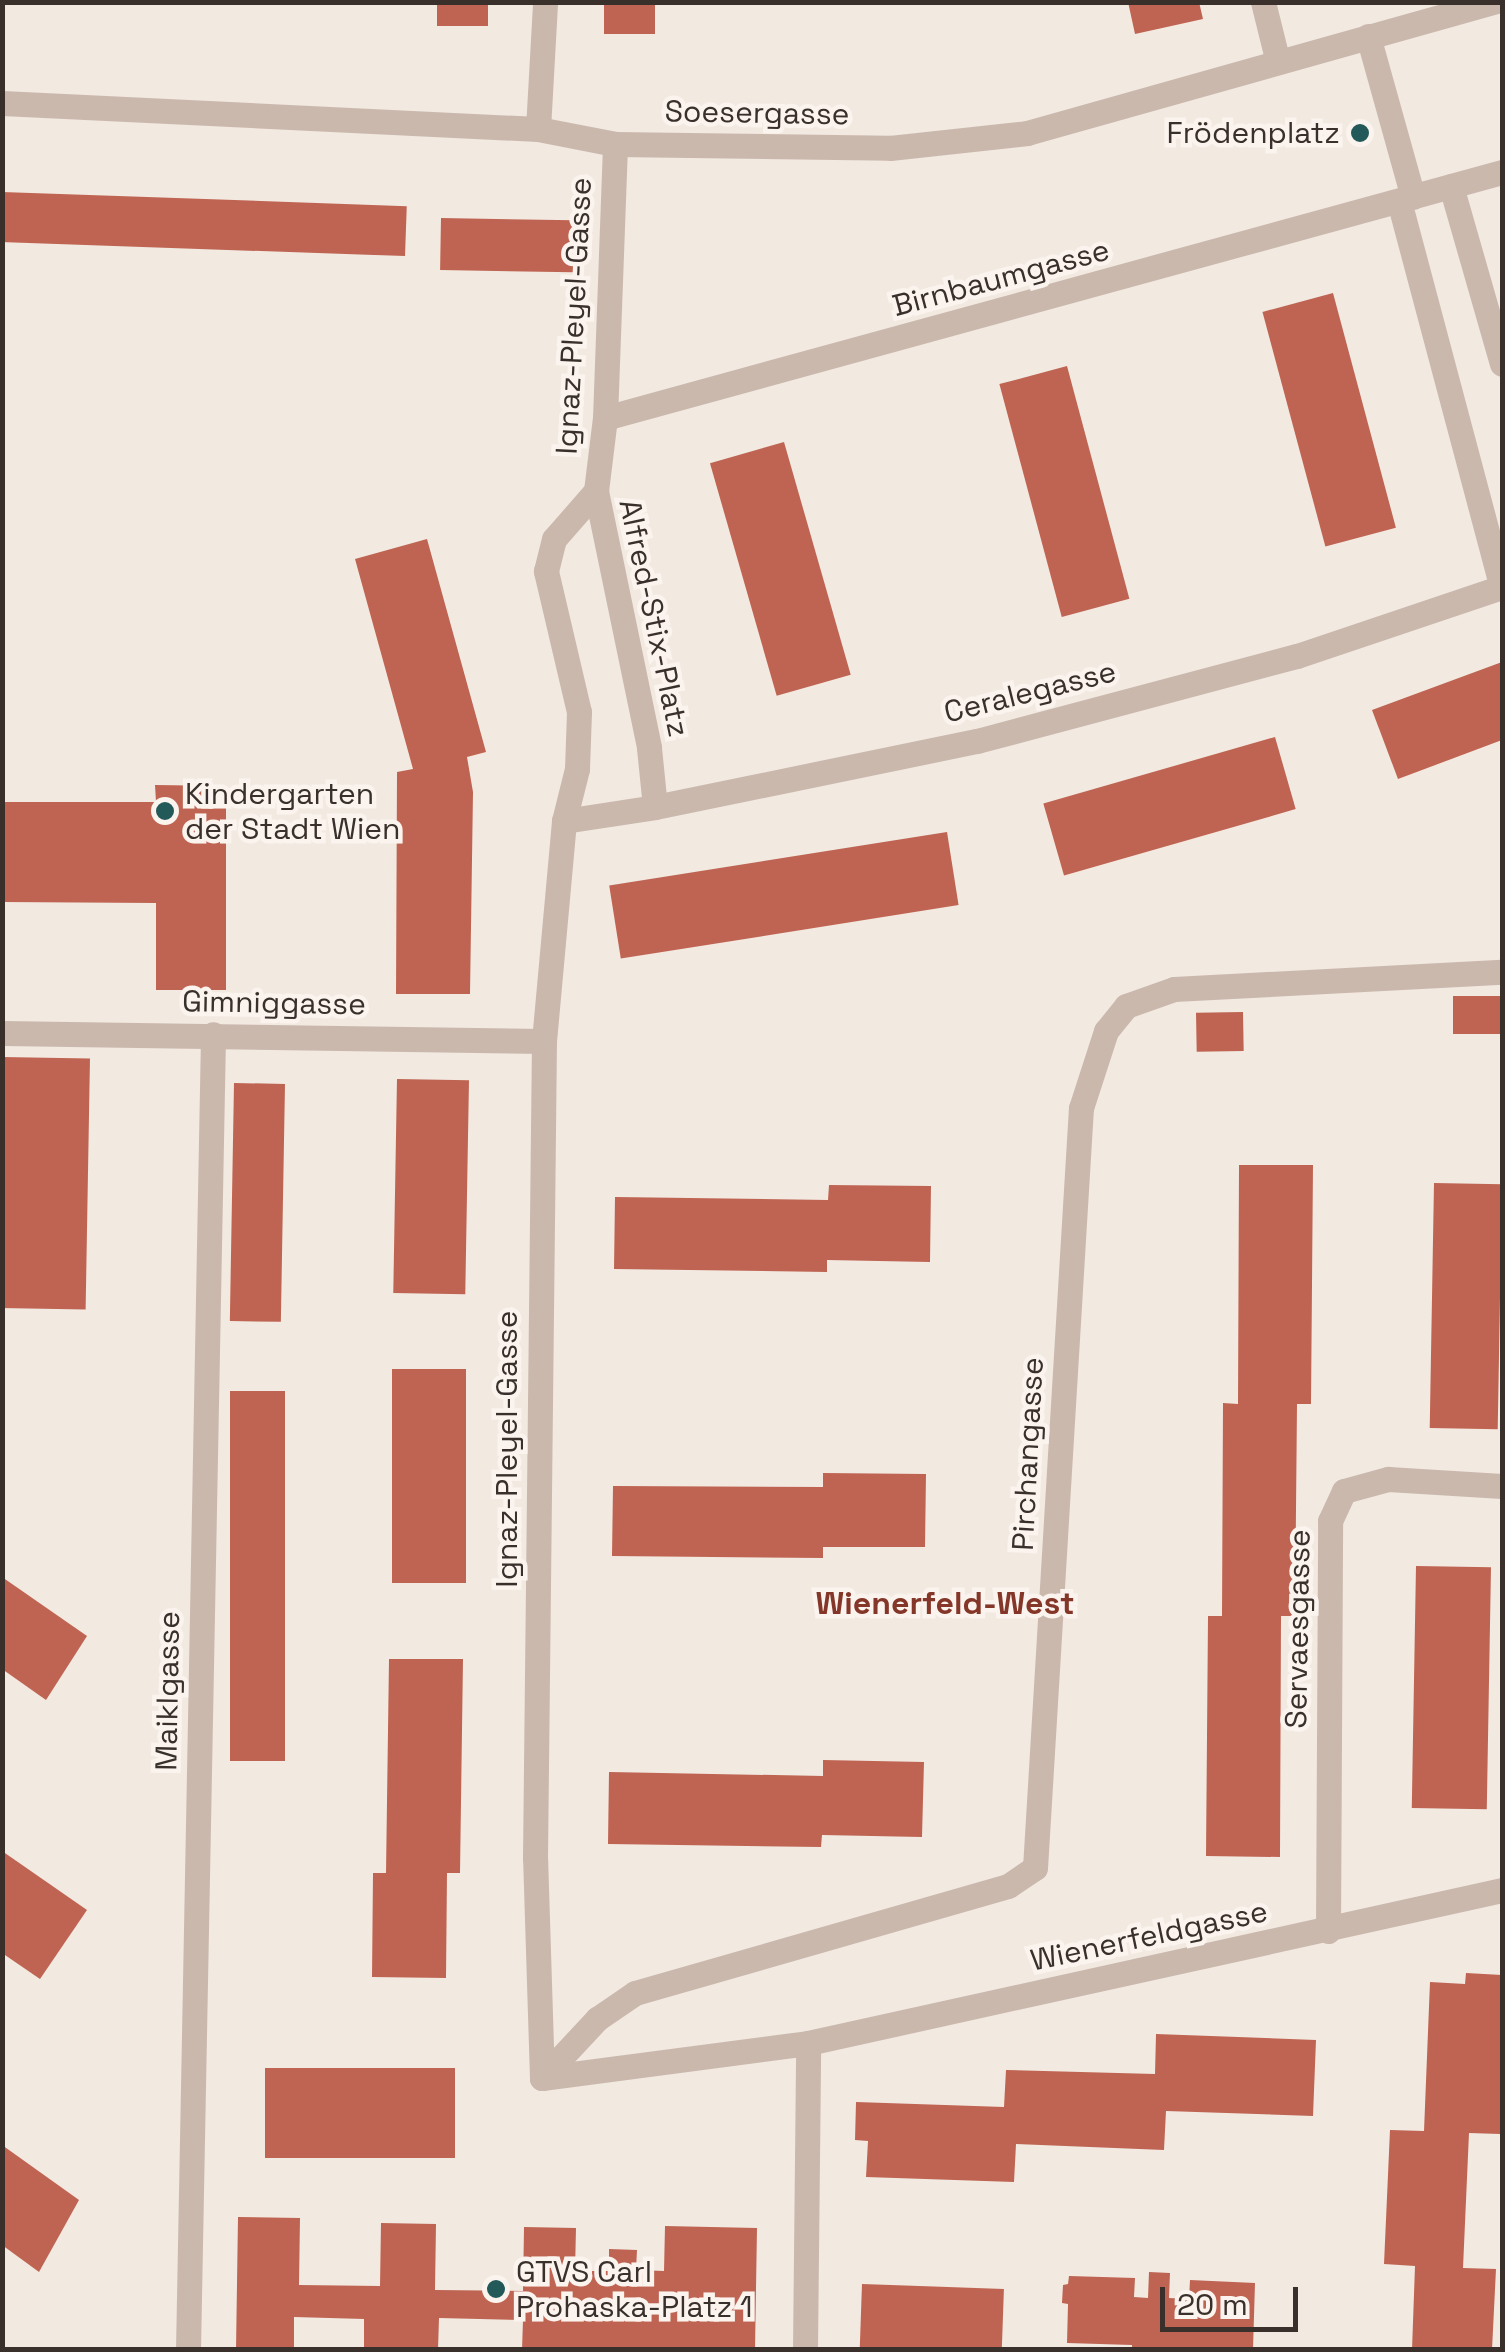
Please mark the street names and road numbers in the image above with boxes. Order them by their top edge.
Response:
street label: Soesergasse [664,93,850,133]
street label: Ignaz-Pleyel-Gasse [549,177,599,455]
street label: Birnbaumgasse [889,232,1113,324]
street label: Alfred-Stix-Platz [611,496,697,740]
street label: Ceralegasse [940,653,1120,731]
street label: Gimniggasse [182,983,366,1023]
street label: Ignaz-Pleyel-Gasse [489,1310,525,1588]
street label: Pirchangasse [1005,1356,1051,1552]
street label: Servaesgasse [1278,1529,1318,1729]
street label: Maiklgasse [149,1611,187,1771]
street label: Wienerfeldgasse [1027,1893,1271,1979]

